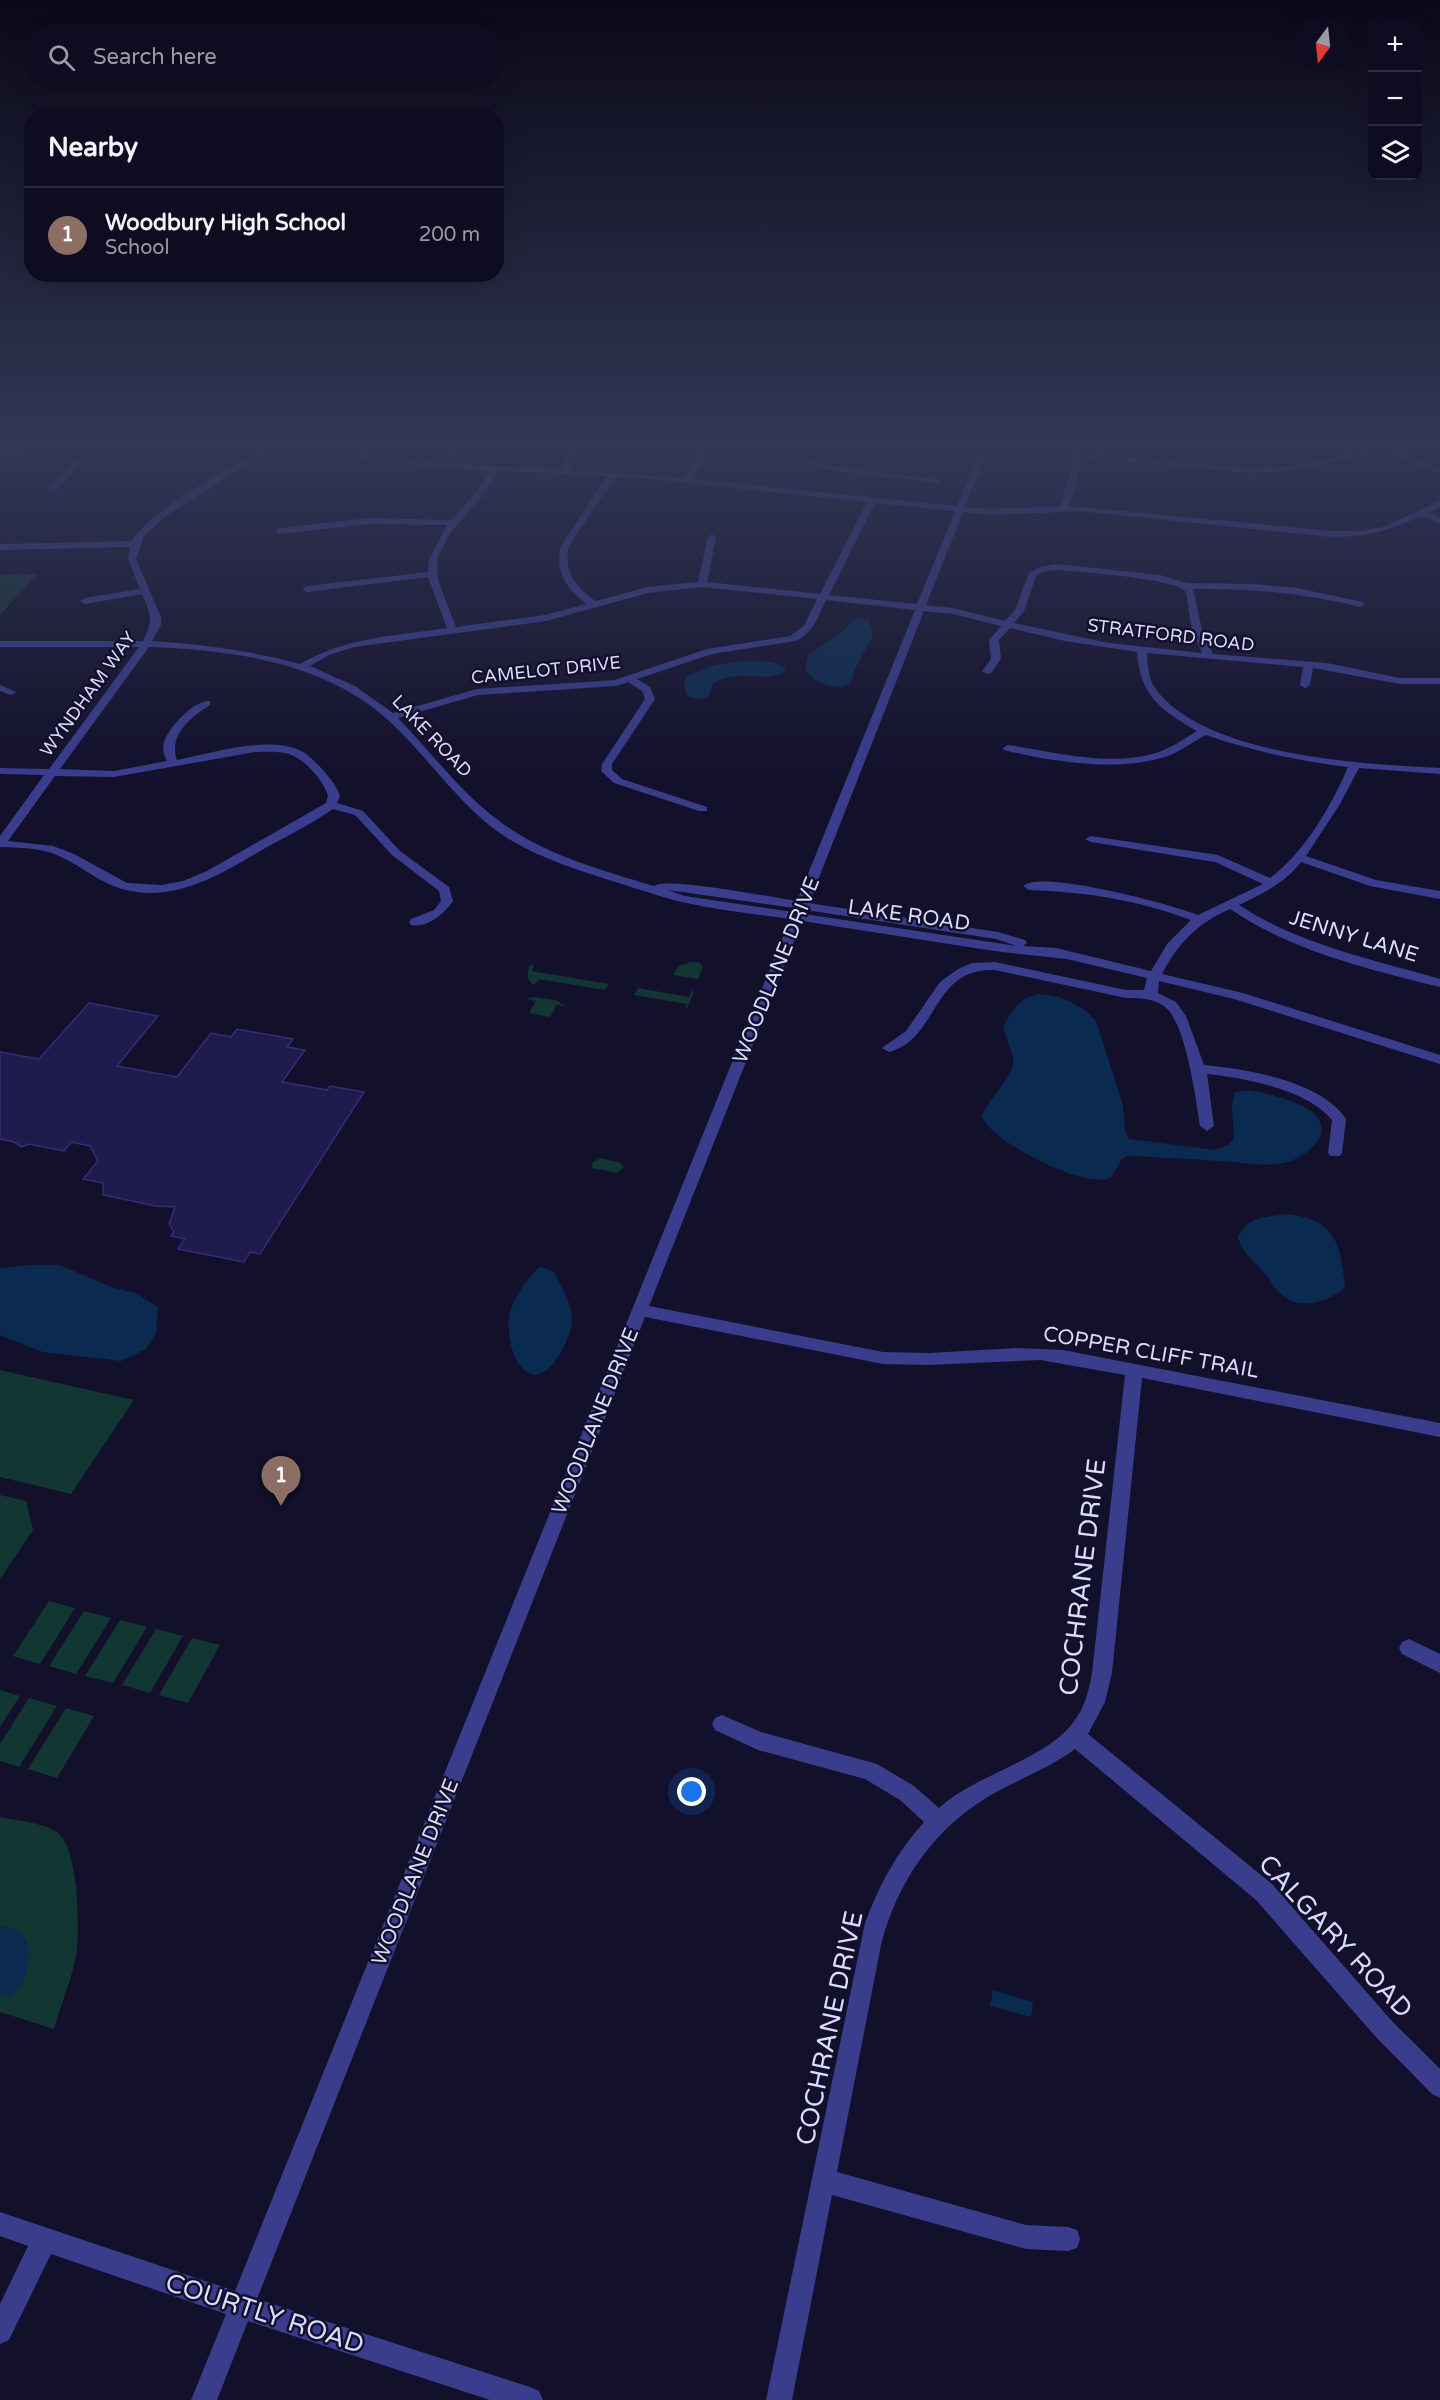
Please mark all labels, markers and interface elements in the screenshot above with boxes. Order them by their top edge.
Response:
north arrow [1296,18,1350,72]
map controls [1368,18,1422,180]
button: + [1368,18,1422,72]
search box [24,24,504,90]
icon: search [45,41,78,74]
text: Search here [93,44,217,70]
button: − [1368,72,1422,126]
button: layers [1368,126,1422,180]
text: Nearby [48,132,138,163]
text: Woodbury High School [105,210,346,236]
text: 1 [61,223,74,247]
text: 200 m [419,223,480,247]
text: School [105,236,169,260]
street label: STRATFORD ROAD [1086,614,1256,656]
street label: WYNDHAM WAY [35,627,141,761]
street label: CAMELOT DRIVE [470,651,622,689]
street label: LAKE ROAD [387,690,477,782]
street label: WOODLANE DRIVE [728,873,825,1067]
street label: LAKE ROAD [846,895,972,936]
street label: JENNY LANE [1286,905,1421,968]
street label: COPPER CLIFF TRAIL [1041,1321,1261,1384]
street label: WOODLANE DRIVE [547,1324,644,1518]
pin: 1 [262,1456,300,1506]
street label: COCHRANE DRIVE [1053,1457,1112,1697]
street label: WOODLANE DRIVE [367,1775,464,1969]
your location [677,1777,706,1806]
street label: CALGARY ROAD [1252,1848,1419,2024]
street label: COCHRANE DRIVE [790,1908,869,2148]
street label: COURTLY ROAD [162,2267,368,2360]

